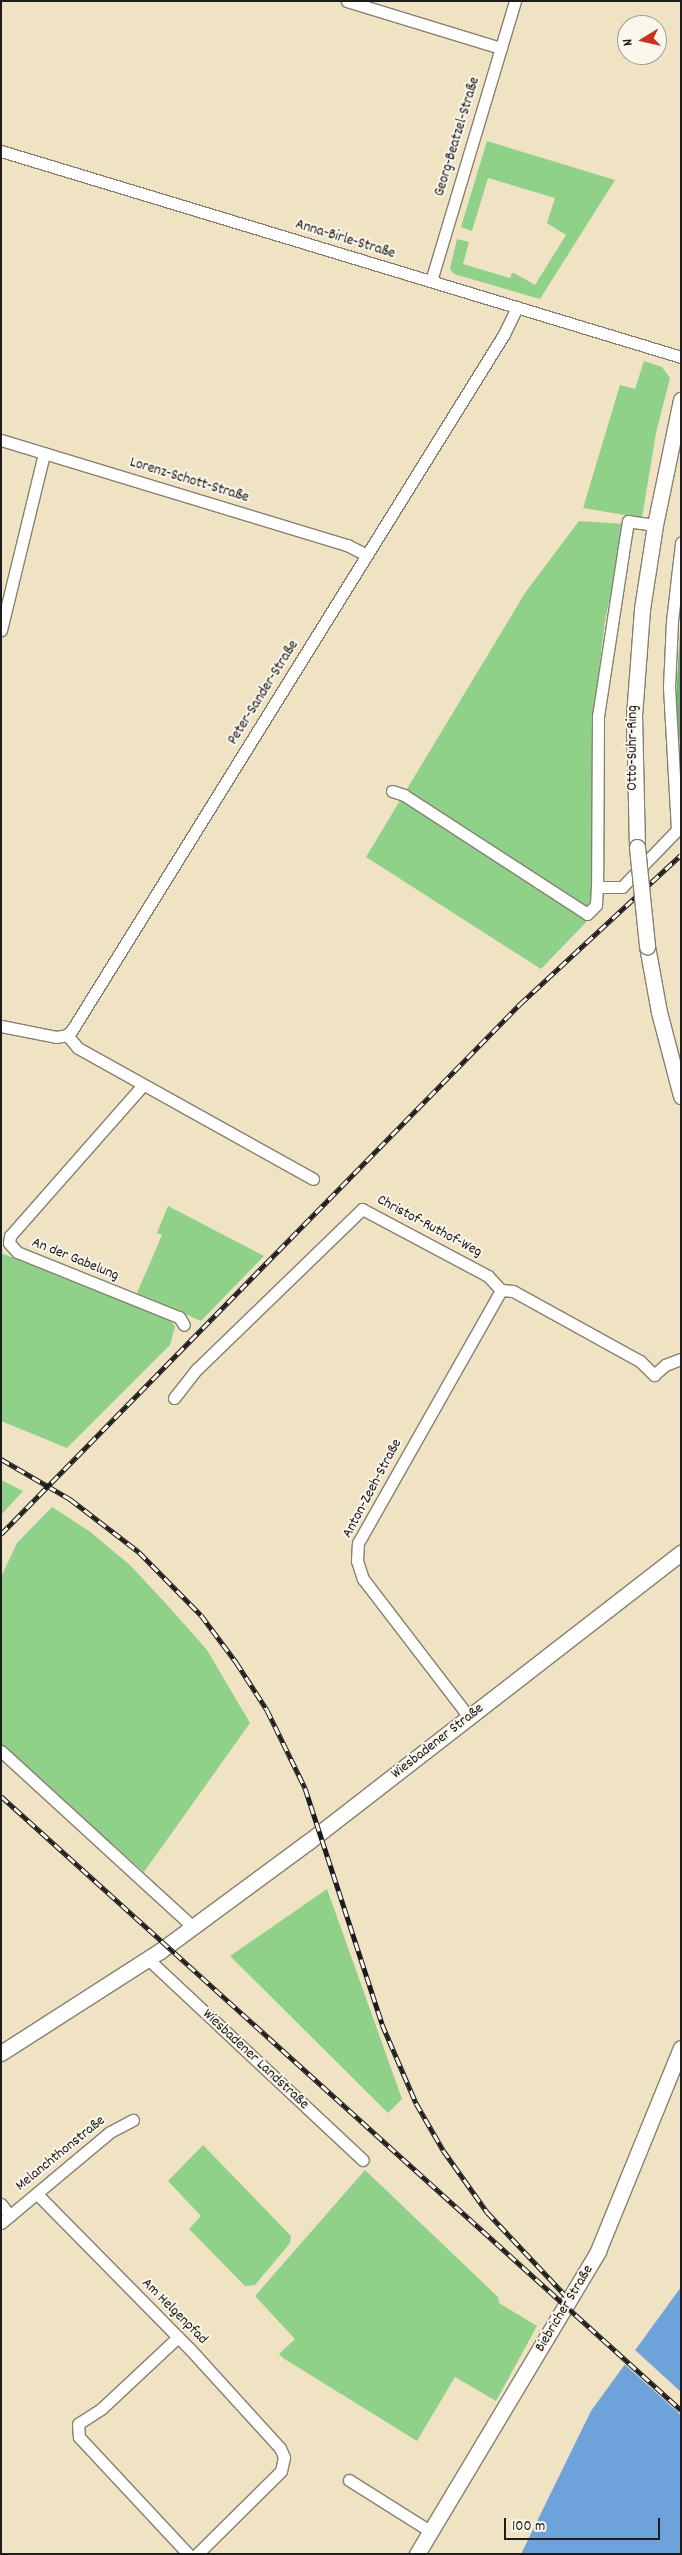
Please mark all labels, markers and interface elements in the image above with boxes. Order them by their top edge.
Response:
north arrow [617,15,667,65]
text: N [618,37,639,47]
street label: Georg-Beatzel-Straße [431,75,485,199]
street label: Anna-Birle-Straße [293,216,397,264]
street label: Lorenz-Schott-Straße [127,454,251,508]
street label: Peter-Sander-Straße [225,638,303,748]
street label: Otto-Suhr-Ring [625,705,643,791]
street label: Christof-Ruthof-Weg [373,1192,485,1262]
street label: An der Gabelung [29,1234,121,1286]
street label: Anton-Zeeh-Straße [339,1436,407,1542]
street label: Wiesbadener Straße [388,1700,488,1784]
street label: Wiesbadener Landstraße [198,2006,312,2114]
street label: Melanchthonstraße [13,2112,109,2196]
street label: Biebricher Straße [532,2262,598,2356]
street label: Am Helgenpfad [137,2275,211,2349]
scale bar [507,2508,663,2540]
text: 100 m [512,2516,545,2538]

